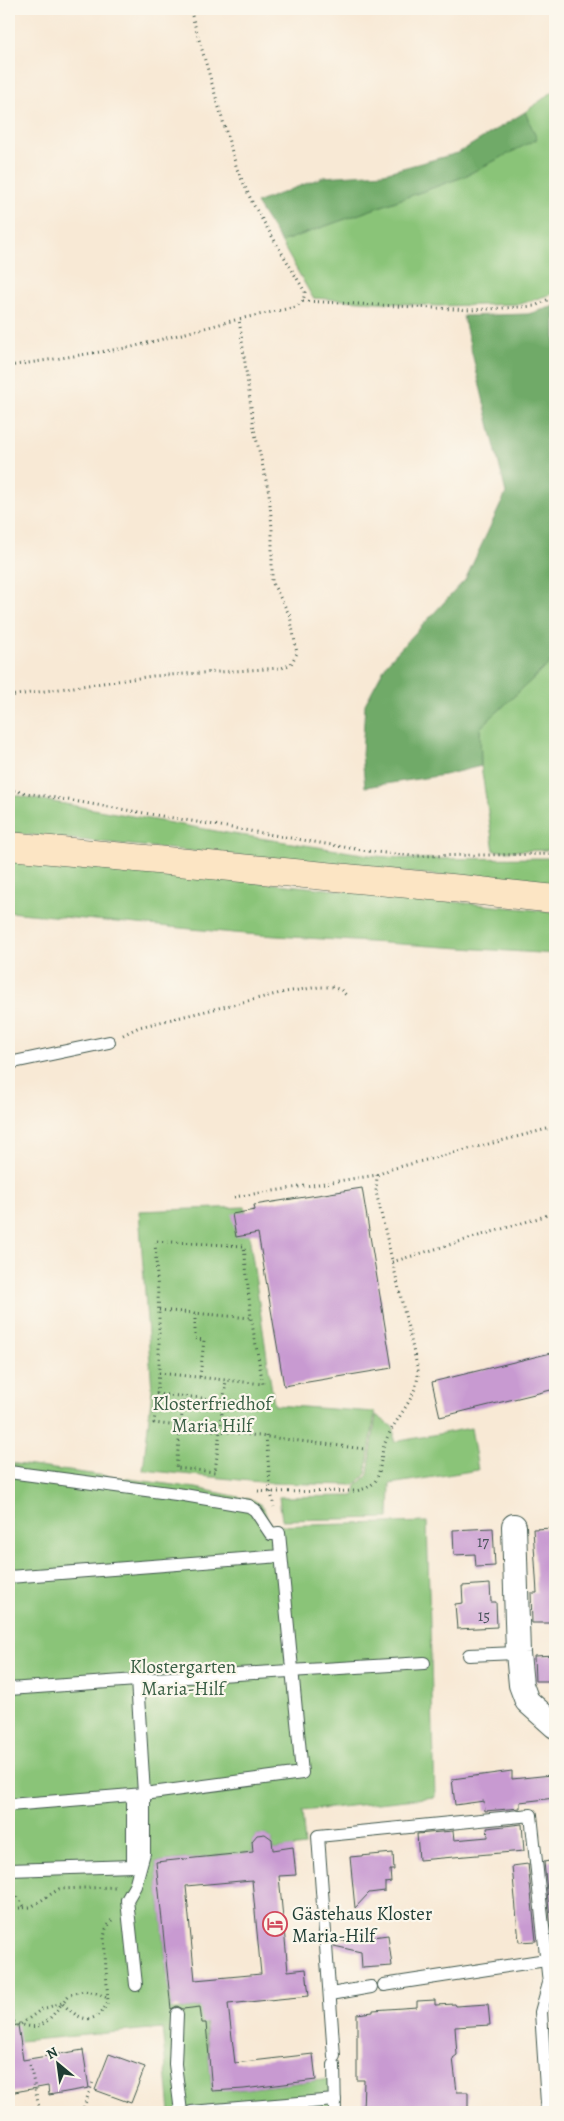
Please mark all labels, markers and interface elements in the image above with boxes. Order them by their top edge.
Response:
park label: Klosterfriedhof Maria Hilf [152,1391,274,1439]
house number: 17 [477,1531,489,1553]
house number: 15 [478,1605,490,1627]
park label: Klostergarten Maria-Hilf [130,1654,236,1702]
place label: Gästehaus Kloster Maria-Hilf [292,1901,432,1949]
hotel icon: Gästehaus Kloster Maria-Hilf [262,1911,288,1937]
north arrow [32,2038,82,2088]
text: N [43,2042,61,2064]

